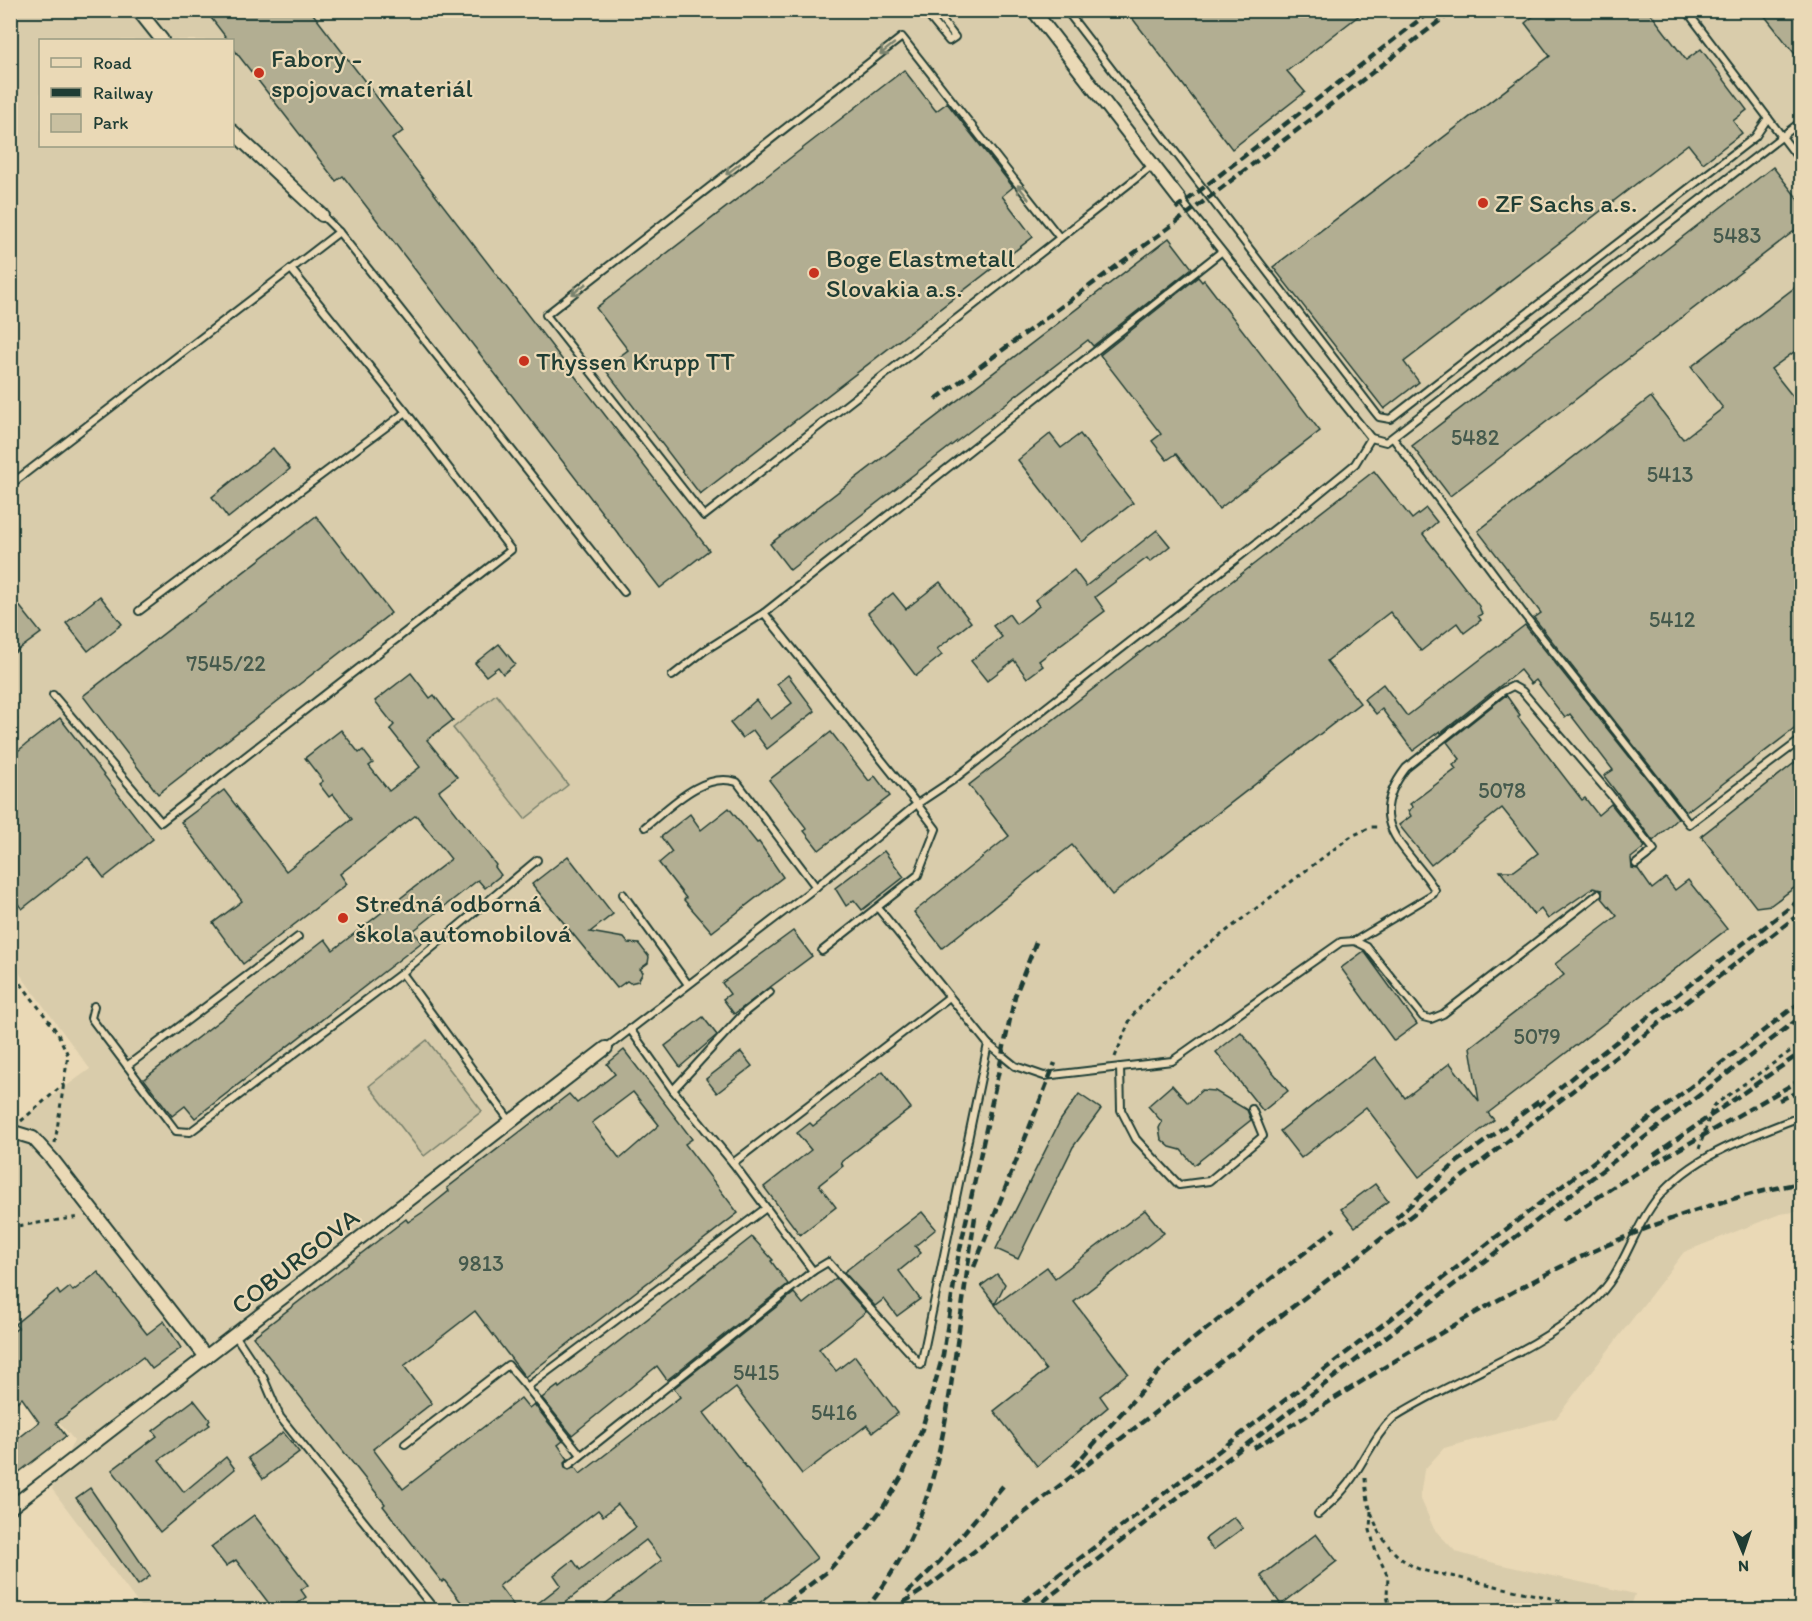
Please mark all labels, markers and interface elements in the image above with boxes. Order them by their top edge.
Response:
legend [39,39,234,147]
place label: Fabory - spojovací materiál [271,42,473,104]
one-way arrow [879,43,895,56]
text: Road [93,52,132,74]
marker: Fabory - spojovací materiál [252,66,266,80]
text: Railway [93,82,154,104]
text: Park [93,112,128,134]
one-way arrow [725,163,741,176]
one-way arrow [1017,184,1030,200]
place label: ZF Sachs a.s. [1495,187,1637,219]
marker: ZF Sachs a.s. [1476,196,1490,210]
house number: 5483 [1713,222,1761,249]
place label: Boge Elastmetall Slovakia a.s. [826,242,1015,304]
marker: Boge Elastmetall Slovakia a.s. [807,266,821,280]
one-way arrow [572,283,588,296]
place label: Thyssen Krupp TT [536,345,735,377]
marker: Thyssen Krupp TT [517,354,531,368]
house number: 5482 [1451,424,1500,451]
house number: 5413 [1647,461,1693,488]
house number: 5412 [1649,606,1696,633]
house number: 7545/22 [186,650,266,677]
house number: 5078 [1478,777,1526,804]
place label: Stredná odborná škola automobilová [355,887,572,949]
marker: Stredná odborná škola automobilová [336,911,350,925]
house number: 5079 [1513,1023,1561,1050]
street label: COBURGOVA [225,1201,366,1321]
house number: 9813 [458,1250,504,1277]
house number: 5415 [733,1359,779,1386]
house number: 5416 [811,1399,857,1426]
north arrow [1713,1522,1773,1582]
text: N [1738,1557,1749,1576]

